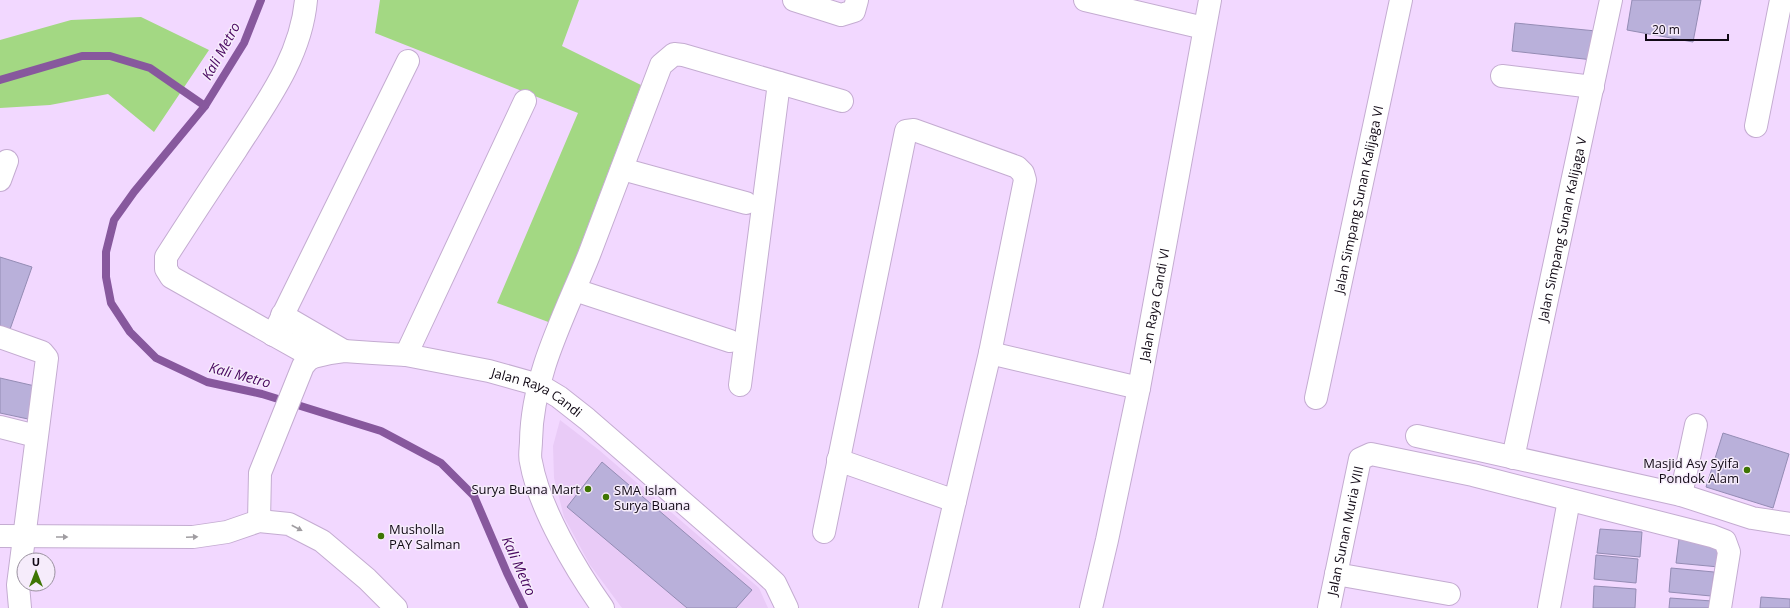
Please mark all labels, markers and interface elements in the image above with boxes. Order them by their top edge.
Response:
scale bar [1646,16,1728,42]
water label: Kali Metro [197,18,244,83]
text: 20 m [1652,21,1680,38]
street label: Jalan Simpang Sunan Kalijaga VI [1329,104,1387,297]
street label: Jalan Simpang Sunan Kalijaga V [1533,135,1591,325]
street label: Jalan Raya Candi VI [1135,247,1173,364]
water label: Kali Metro [207,357,273,392]
street label: Jalan Raya Candi [487,363,586,421]
place label: Masjid Asy Syifa Pondok Alam [1643,454,1739,487]
street label: Jalan Sunan Muria VIII [1322,464,1367,599]
marker: Masjid Asy Syifa Pondok Alam [1742,465,1752,475]
place label: Surya Buana Mart [471,480,580,498]
place label: SMA Islam Surya Buana [614,481,690,514]
marker: Surya Buana Mart [583,484,593,494]
marker: SMA Islam Surya Buana [601,492,611,502]
place label: Musholla PAY Salman [389,520,461,553]
one-way arrow [291,525,303,531]
marker: Musholla PAY Salman [376,531,386,541]
water label: Kali Metro [498,533,541,599]
one-way arrow [56,534,69,540]
one-way arrow [186,534,199,540]
north arrow [16,552,56,592]
text: U [32,554,40,569]

